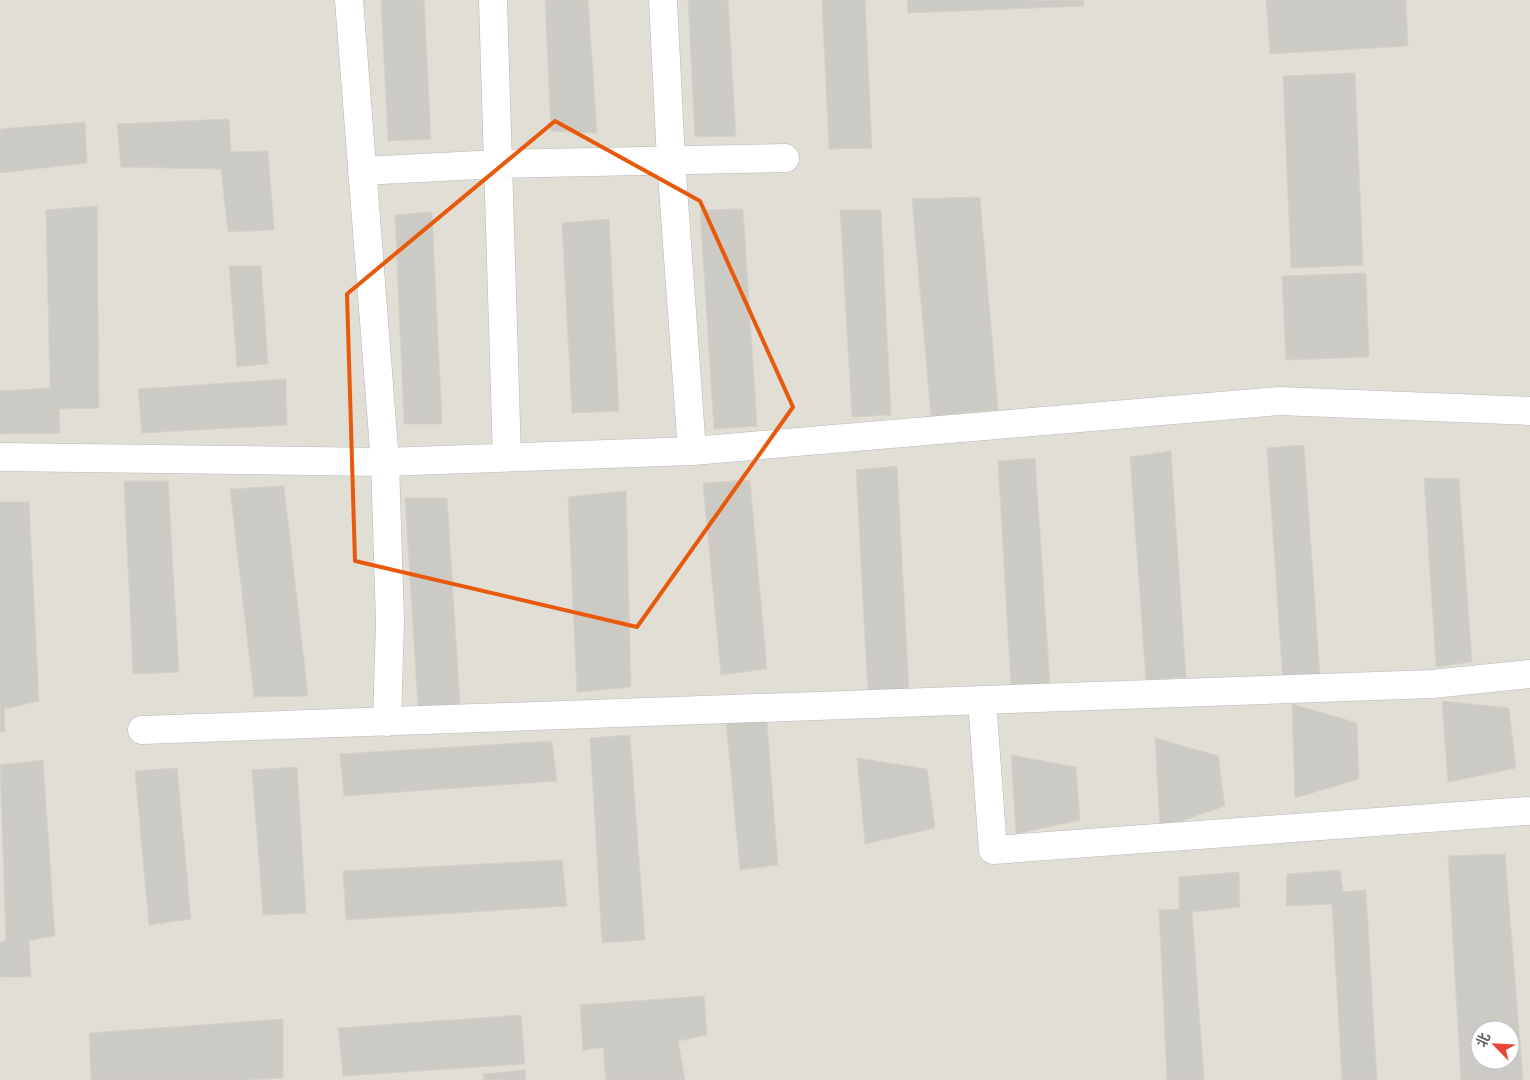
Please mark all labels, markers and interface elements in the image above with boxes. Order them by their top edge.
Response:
north arrow [1470,1020,1520,1070]
text: 北 [1472,1030,1495,1050]

